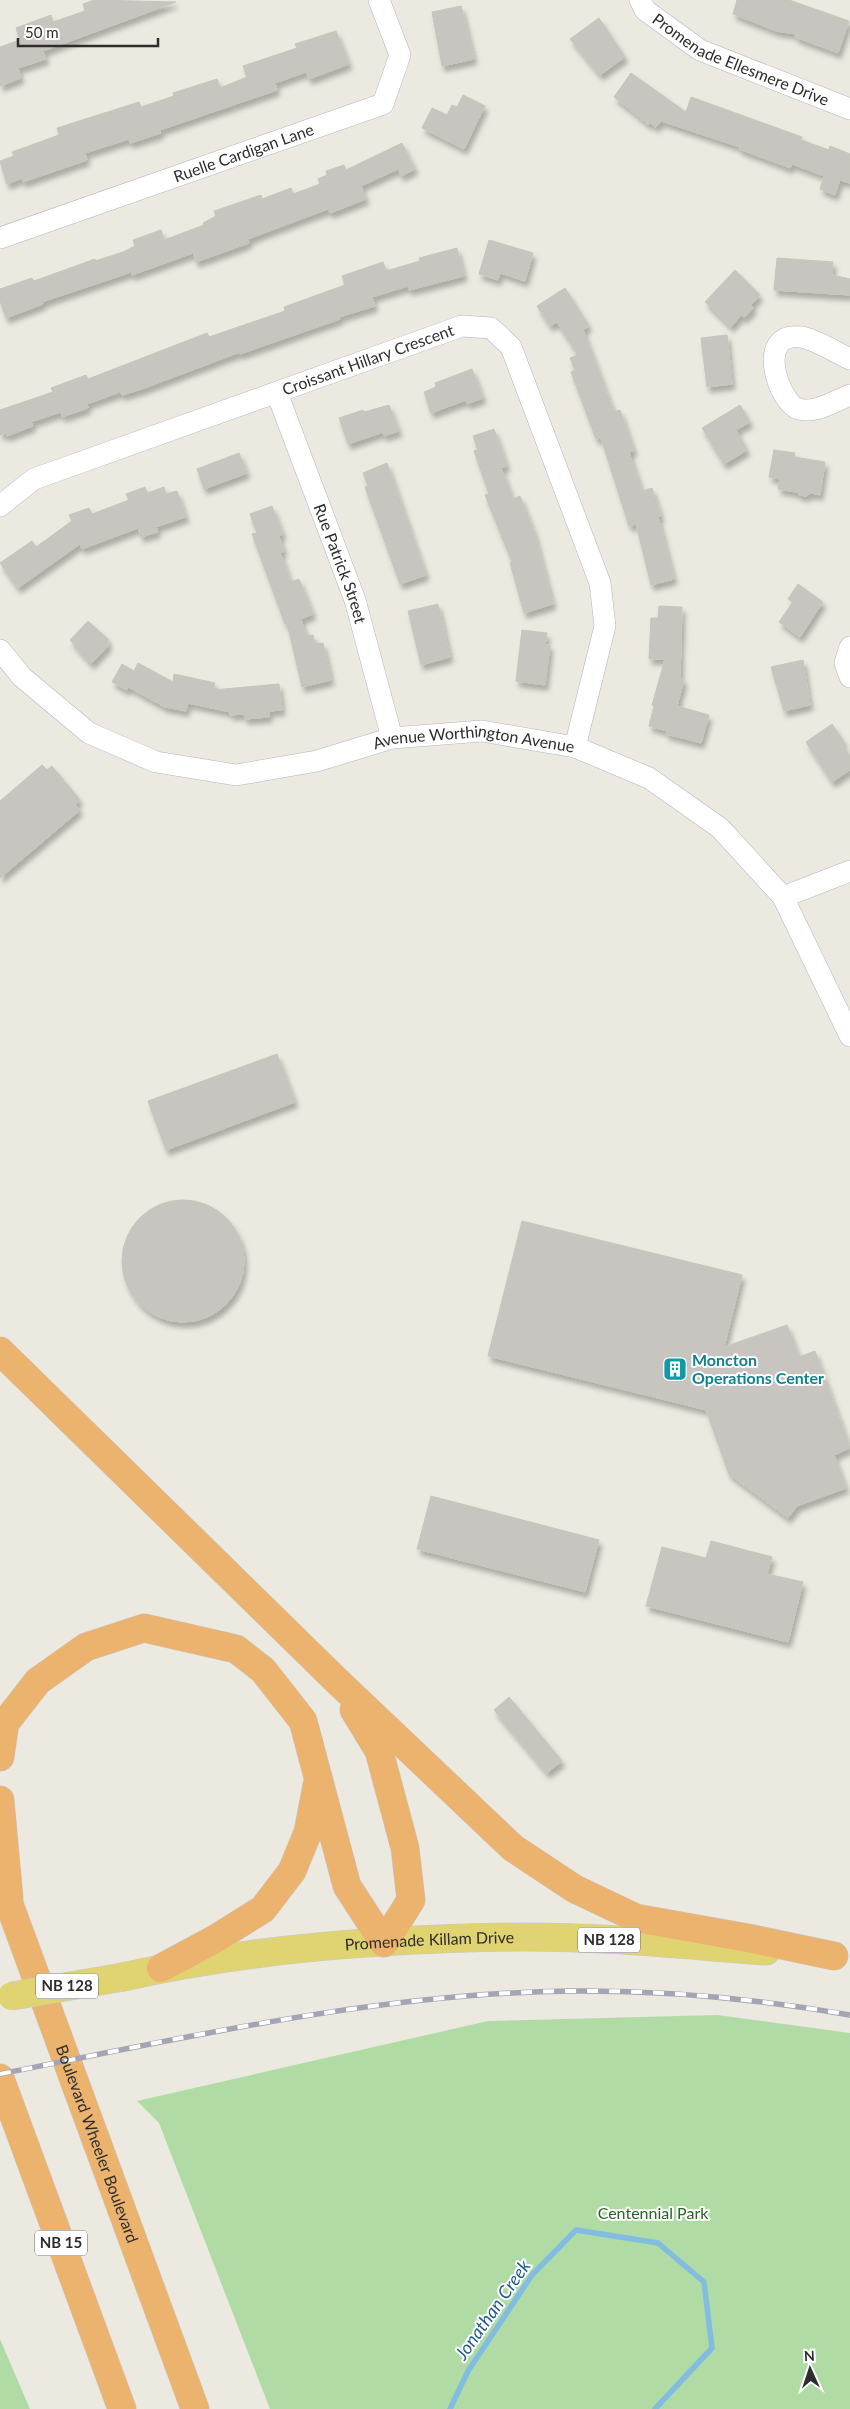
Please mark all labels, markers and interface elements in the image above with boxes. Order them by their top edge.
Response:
street label: Promenade Ellesmere Drive [649,9,832,109]
scale bar [18,15,158,47]
text: 50 m [25,23,59,41]
street label: Ruelle Cardigan Lane [171,119,316,186]
street label: Croissant Hillary Crescent [279,320,456,399]
street label: Rue Patrick Street [311,501,371,626]
street label: Avenue Worthington Avenue [370,720,576,756]
place label: Moncton Operations Center [692,1350,824,1387]
building icon: Moncton Operations Center [662,1356,688,1382]
street label: Promenade Killam Drive [344,1927,514,1954]
road number: NB 128 [578,1928,640,1952]
road number: NB 128 [36,1974,98,1998]
street label: Boulevard Wheeler Boulevard [53,2042,143,2245]
park label: Centennial Park [598,2203,709,2222]
road number: NB 15 [35,2230,87,2256]
water label: Jonathan Creek [449,2255,535,2364]
north arrow [785,2344,835,2394]
text: N [803,2347,815,2364]

